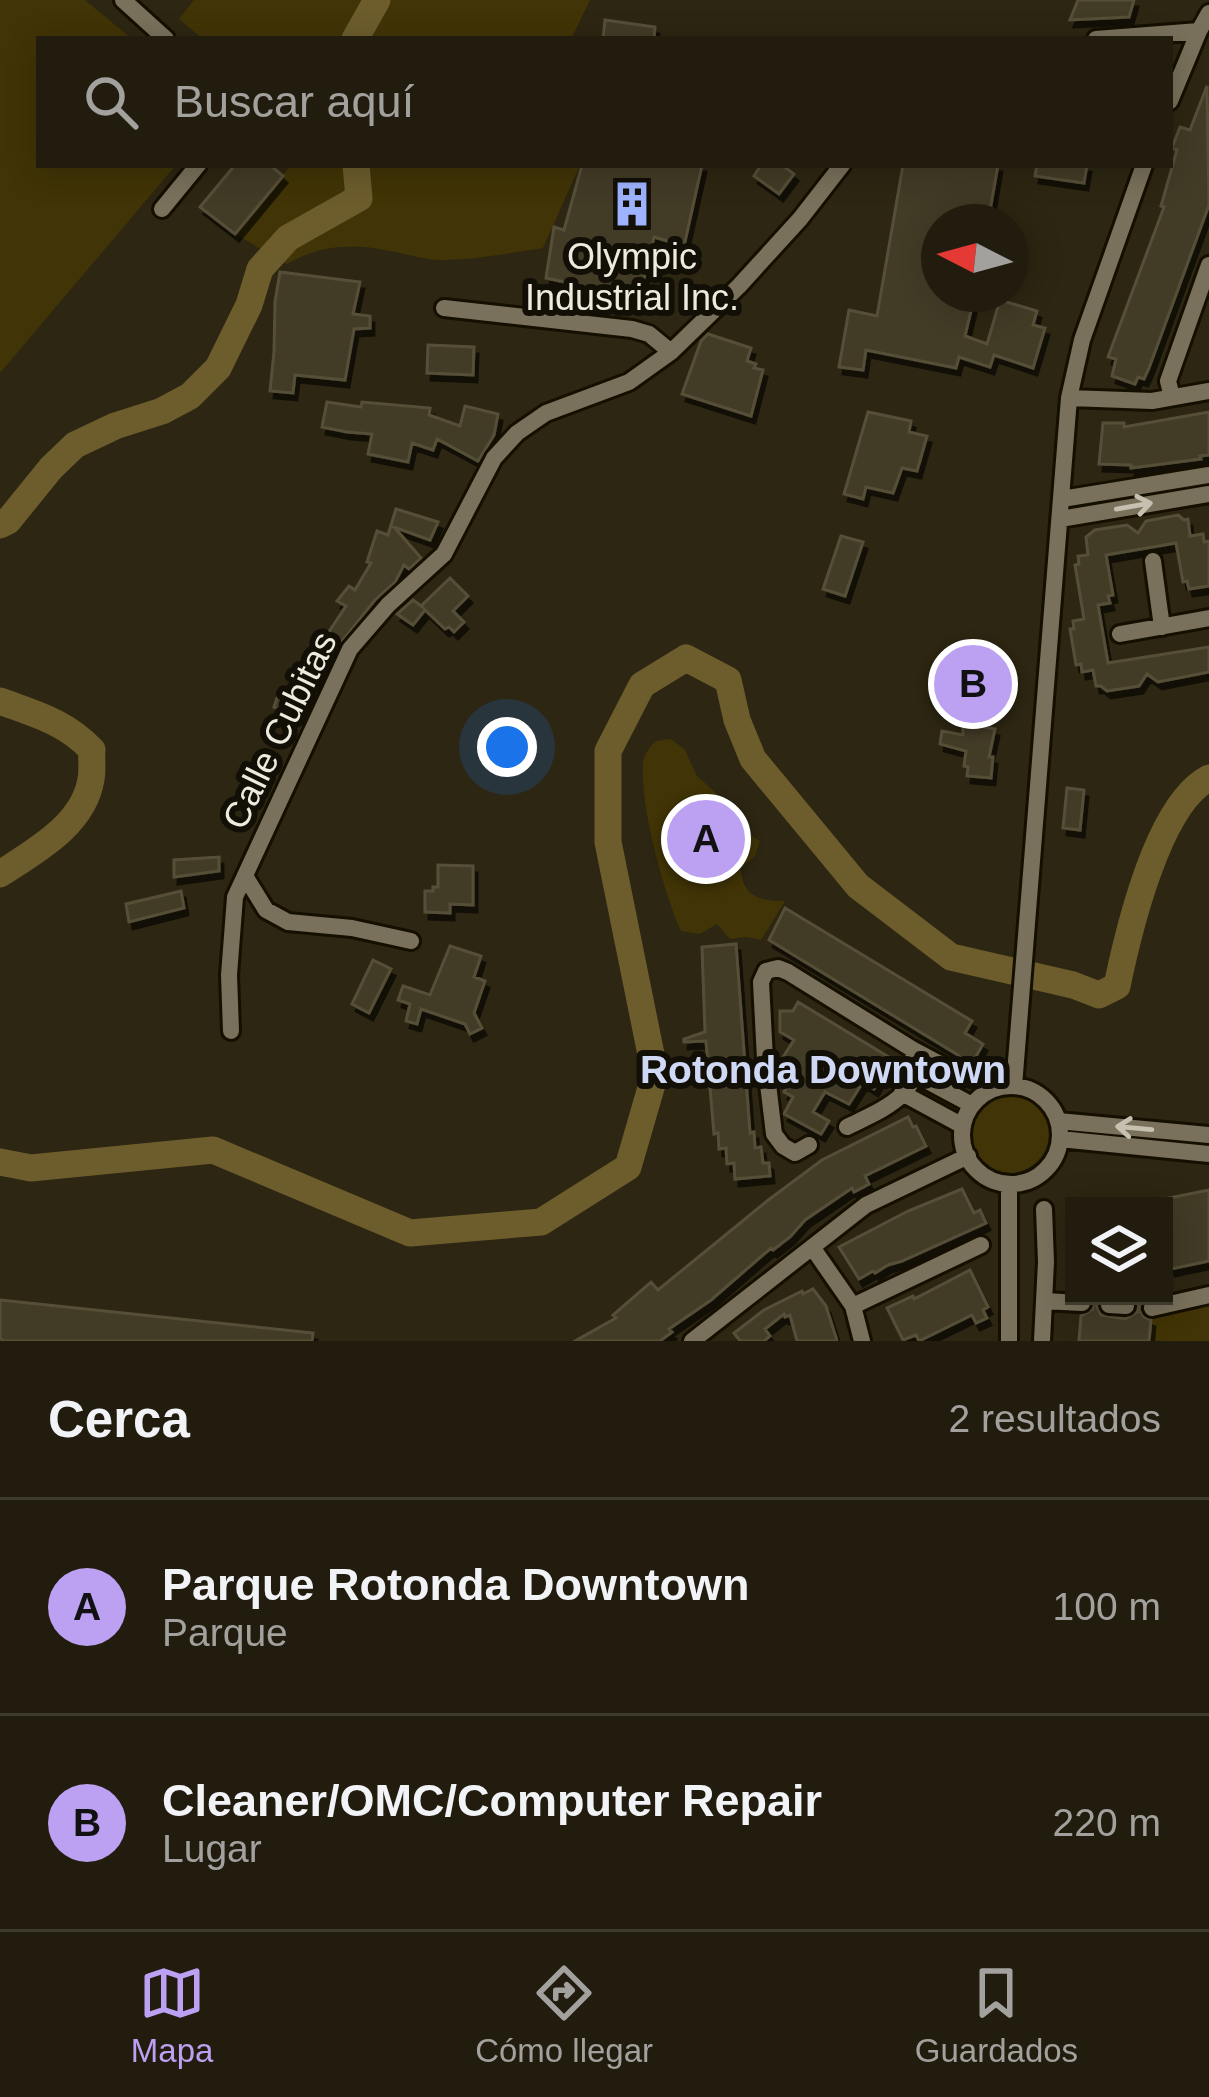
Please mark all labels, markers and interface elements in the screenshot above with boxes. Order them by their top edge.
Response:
search box [36,36,1173,168]
icon: search [78,69,144,135]
text: Buscar aquí [174,76,414,127]
building icon: Olympic Industrial Inc. [607,179,657,229]
north arrow [921,204,1029,312]
place label: Olympic Industrial Inc. [525,236,739,318]
one-way arrow [1114,494,1153,517]
street label: Calle Cubitas [214,625,345,835]
pin: B [934,639,1012,729]
your location [477,717,537,777]
pin: A [667,794,745,884]
district label: Rotonda Downtown [640,1048,1006,1091]
one-way arrow [1115,1116,1154,1139]
map controls [1065,1197,1173,1305]
button: layers [1065,1197,1173,1305]
text: Cerca [48,1391,190,1448]
text: 2 resultados [949,1397,1161,1440]
text: Parque Rotonda Downtown [162,1559,749,1610]
text: A [73,1585,101,1628]
text: 100 m [1053,1585,1161,1628]
text: Parque [162,1611,288,1654]
text: Cleaner/OMC/Computer Repair [162,1775,822,1826]
text: B [73,1801,101,1844]
text: 220 m [1053,1801,1161,1844]
text: Lugar [162,1827,262,1870]
tab: Mapa [131,1960,213,2070]
tab: Cómo llegar [475,1960,653,2070]
tab: Guardados [915,1960,1078,2070]

